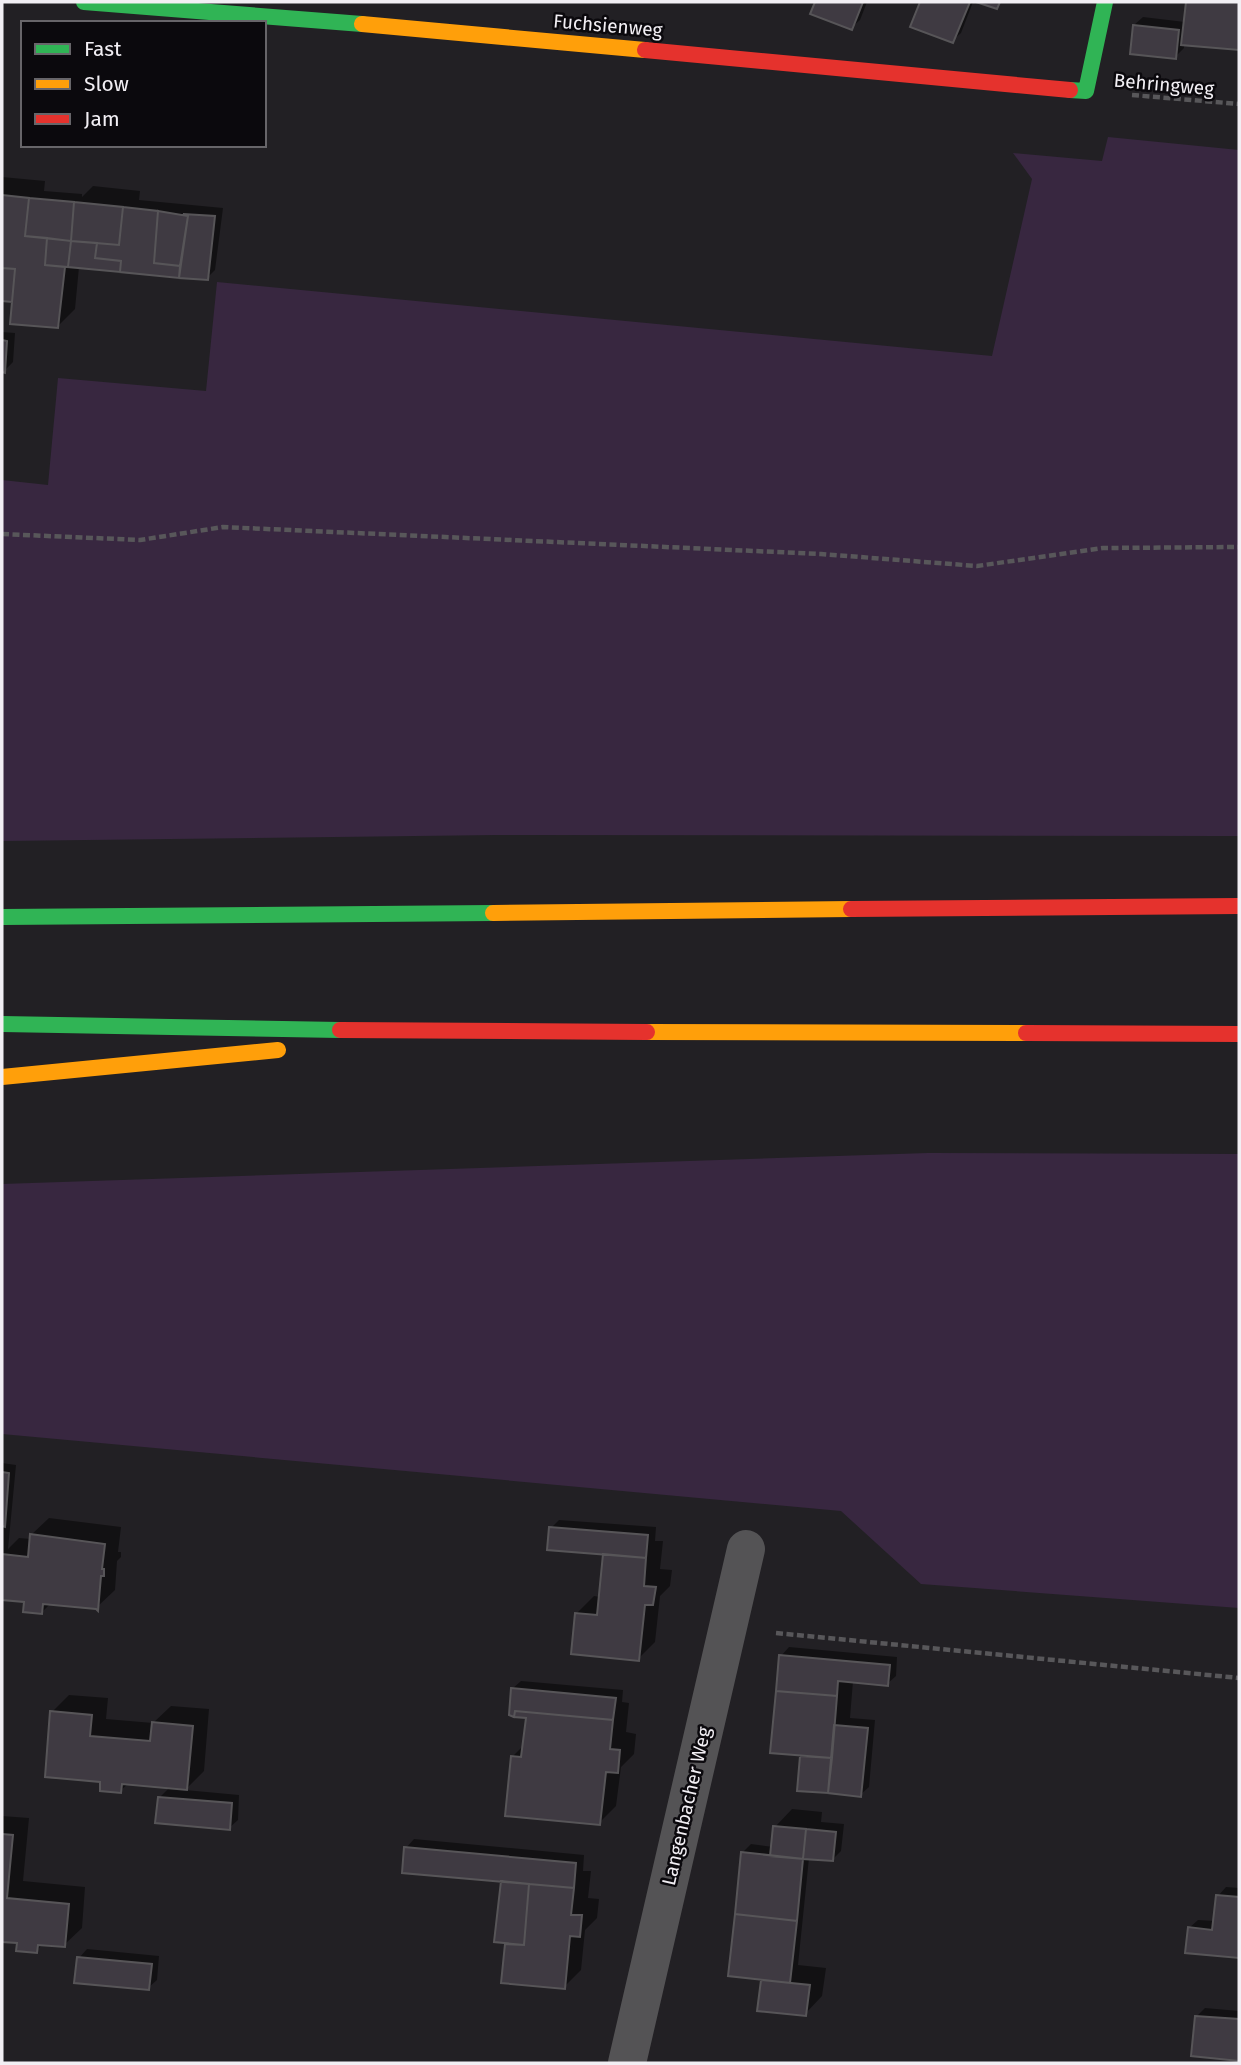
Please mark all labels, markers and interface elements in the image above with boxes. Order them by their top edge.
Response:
street label: Fuchsienweg [552,9,664,42]
legend [21,21,266,147]
text: Fast [84,36,122,62]
street label: Behringweg [1113,69,1215,100]
text: Slow [84,71,129,97]
text: Jam [84,106,120,132]
street label: Langenbacher Weg [657,1725,716,1888]

